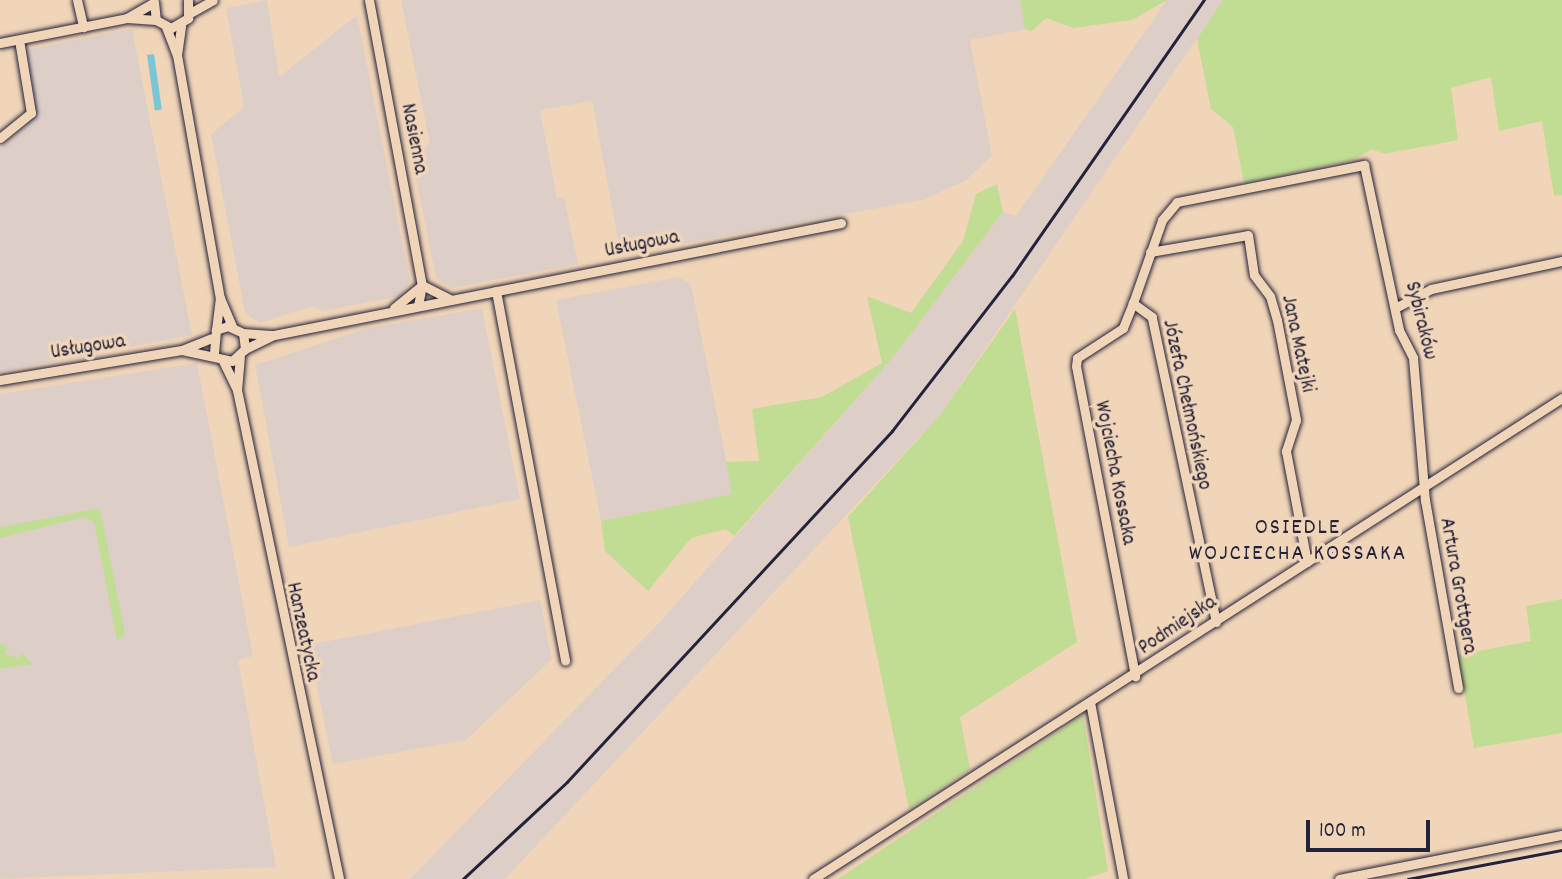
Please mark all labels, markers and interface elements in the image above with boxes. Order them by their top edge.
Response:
street label: Nasienna [394,102,432,176]
street label: Usługowa [603,225,681,265]
street label: Sybiraków [1398,279,1442,363]
street label: Jana Matejki [1274,293,1320,395]
street label: Józefa Chełmońskiego [1156,318,1216,492]
street label: Usługowa [49,330,127,366]
street label: Wojciecha Kossaka [1088,399,1140,547]
district label: OSIEDLE WOJCIECHA KOSSAKA [1191,515,1405,569]
street label: Artura Grottgera [1433,516,1481,656]
street label: Hanzeatycka [279,580,325,684]
street label: Podmiejska [1134,591,1222,661]
scale bar [1310,806,1434,850]
text: 100 m [1319,817,1366,847]

